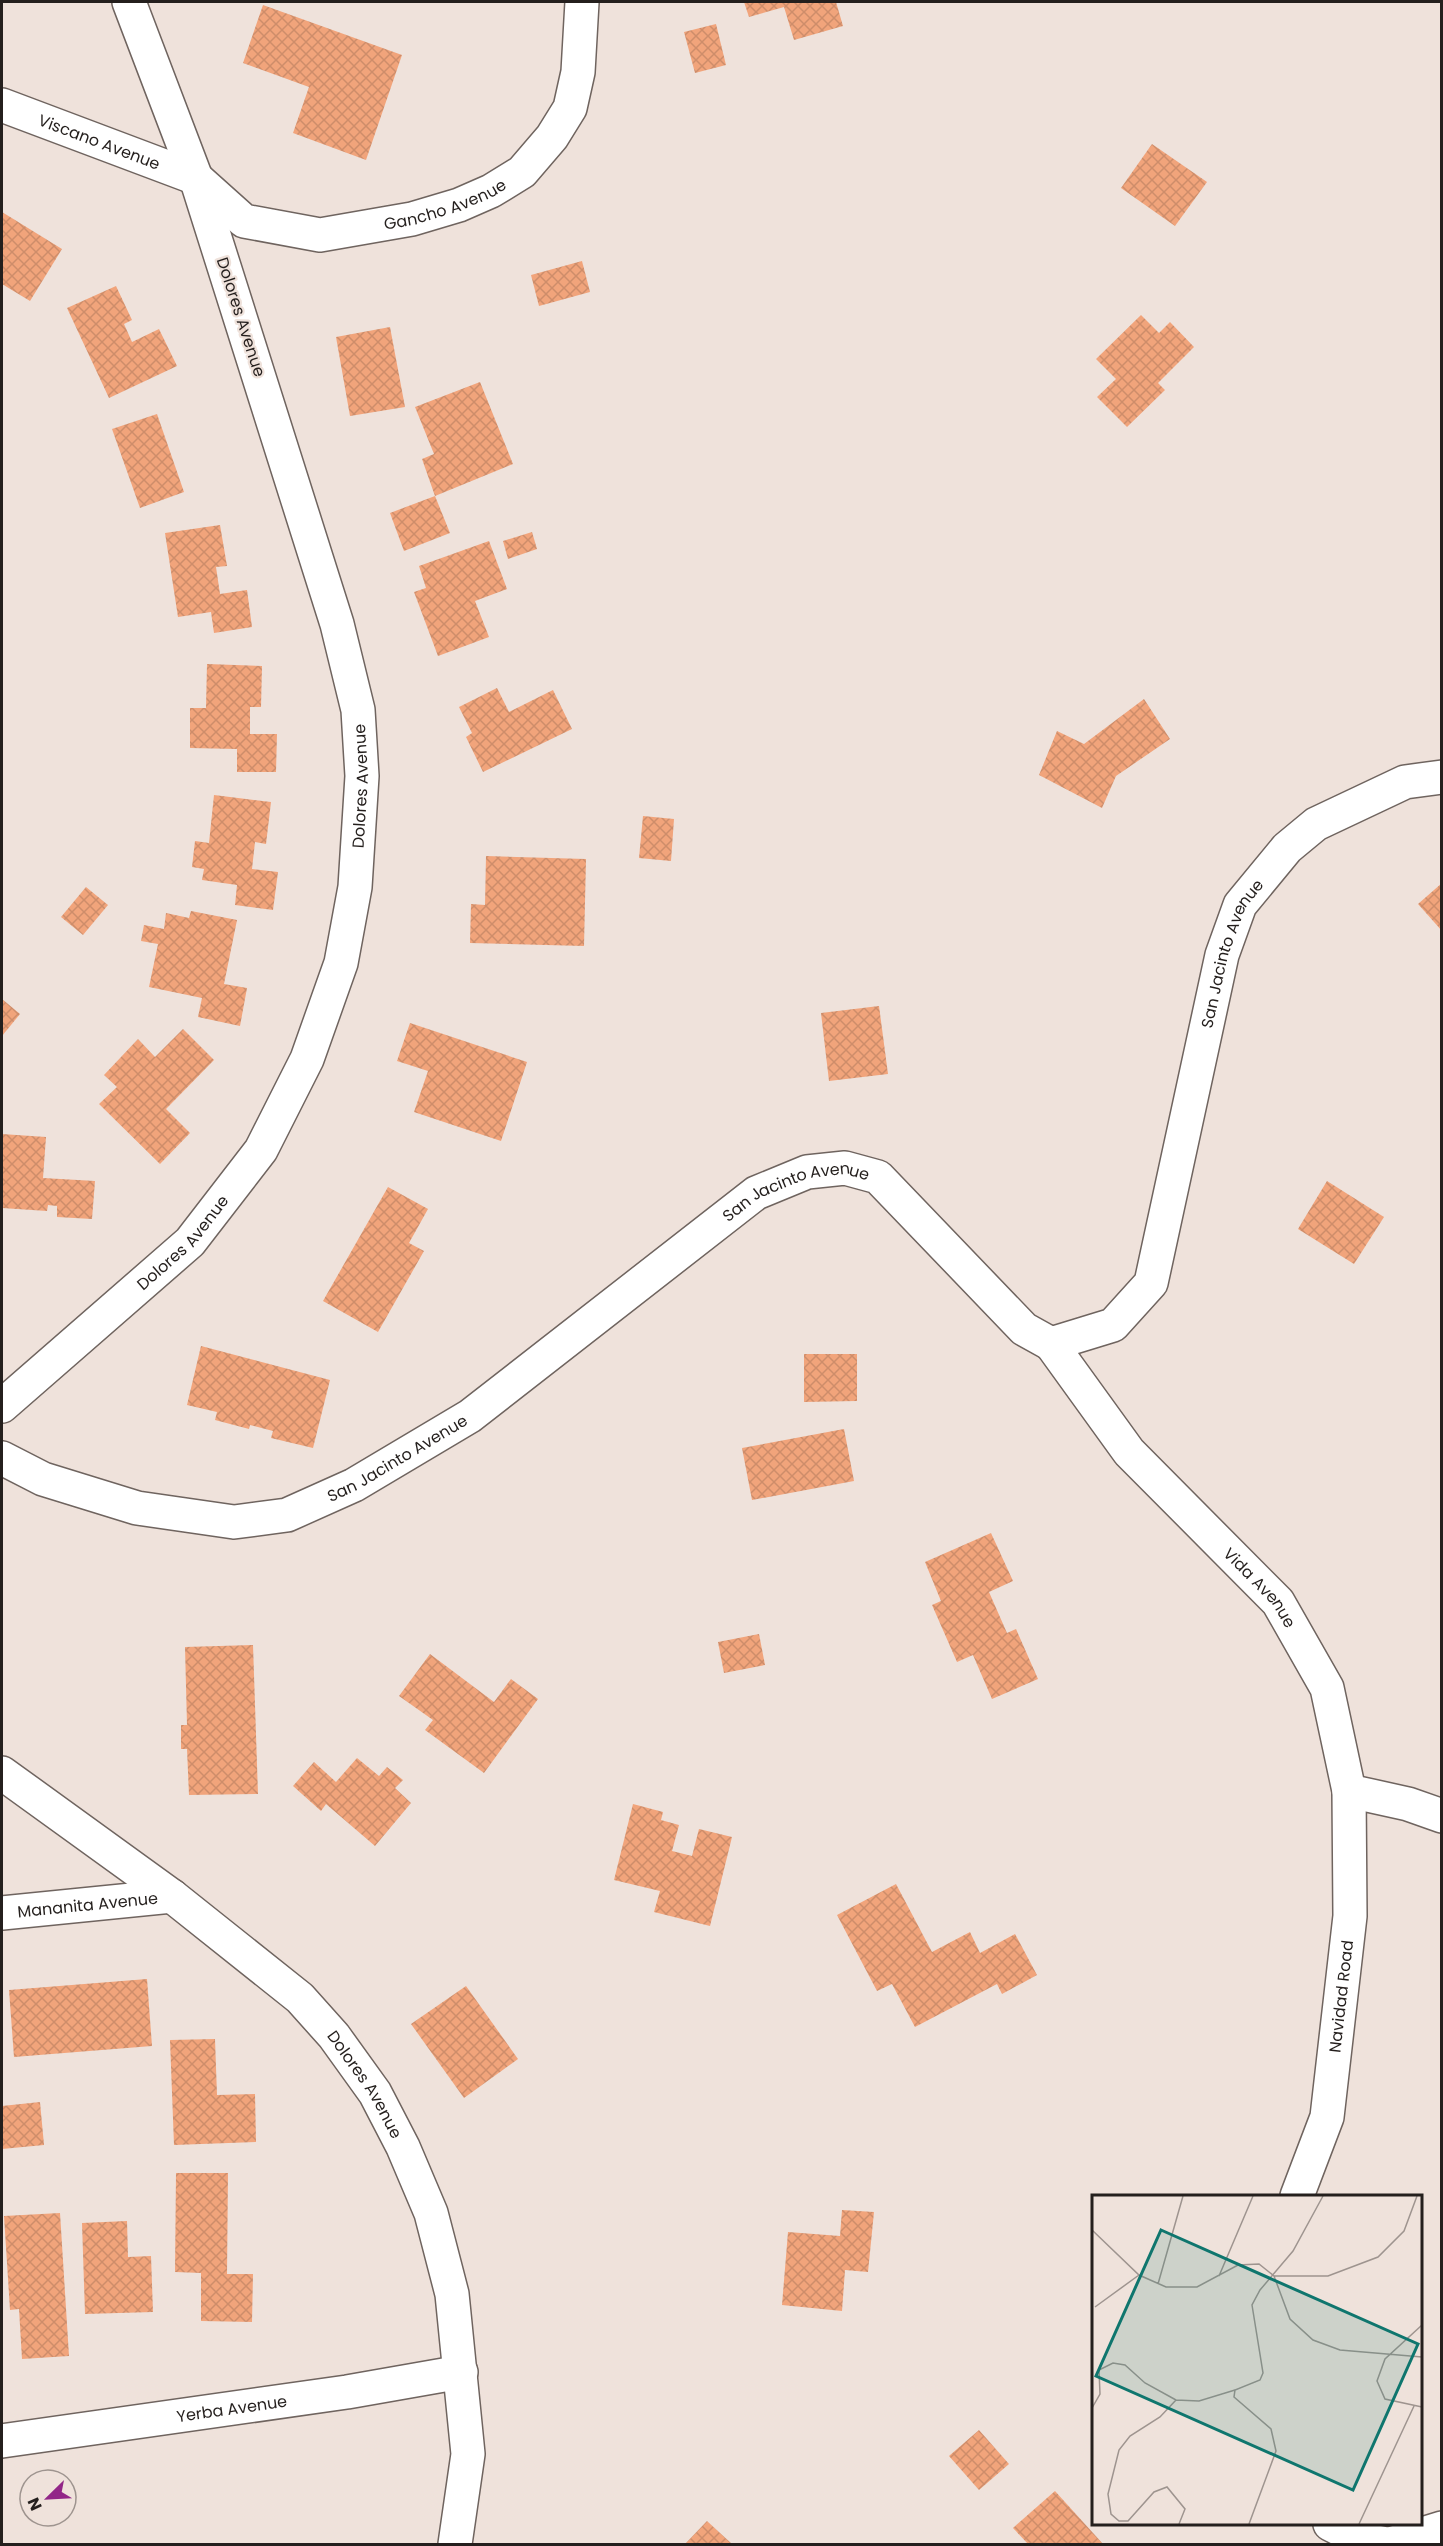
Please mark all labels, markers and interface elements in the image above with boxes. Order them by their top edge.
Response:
street label: Viscano Avenue [35,108,164,175]
street label: Gancho Avenue [382,173,510,235]
street label: Dolores Avenue [211,254,271,380]
street label: Dolores Avenue [346,723,374,849]
street label: San Jacinto Avenue [1195,874,1269,1030]
street label: San Jacinto Avenue [717,1156,872,1227]
street label: Dolores Avenue [131,1190,234,1295]
street label: San Jacinto Avenue [323,1409,472,1507]
street label: Vida Avenue [1218,1542,1302,1632]
street label: Mananita Avenue [16,1886,159,1923]
street label: Navidad Road [1323,1939,1359,2054]
street label: Dolores Avenue [322,2025,408,2142]
inset map [1092,2195,1422,2525]
street label: Yerba Avenue [175,2389,288,2428]
north arrow [18,2468,78,2528]
text: N [22,2494,48,2514]

